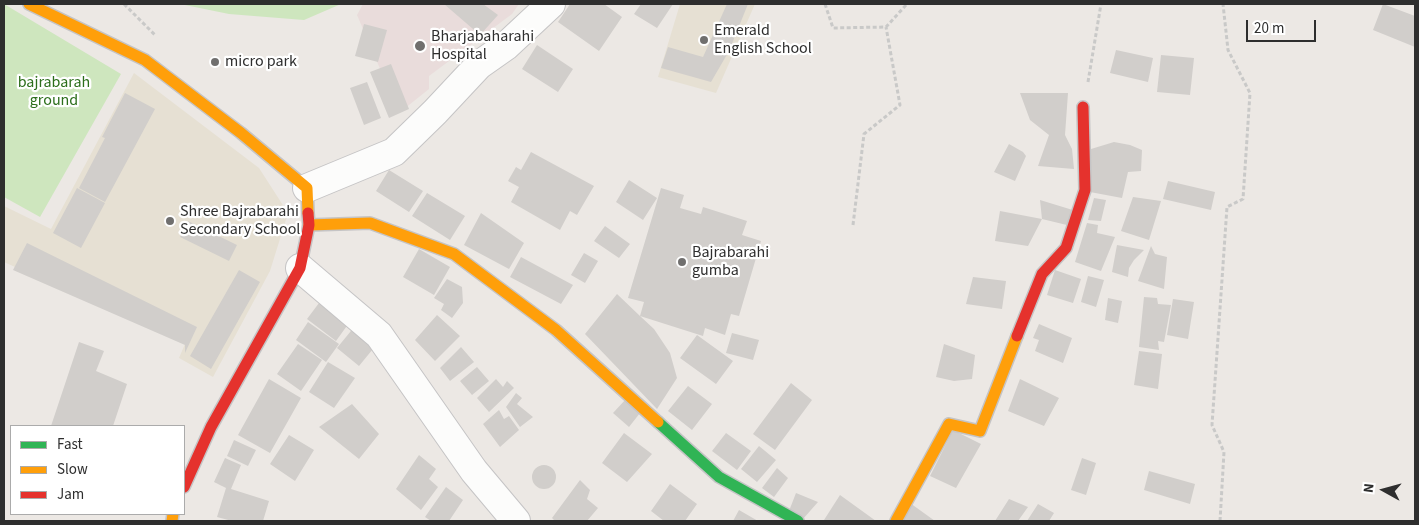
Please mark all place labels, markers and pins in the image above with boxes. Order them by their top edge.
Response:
place label: Emerald English School [714,21,812,59]
place label: Bharjabaharahi Hospital [431,27,534,65]
marker: Emerald English School [698,34,710,46]
marker: Bharjabaharahi Hospital [413,39,427,53]
place label: micro park [225,52,297,72]
marker: micro park [209,56,221,68]
place label: Shree Bajrabarahi Secondary School [180,202,300,240]
marker: Shree Bajrabarahi Secondary School [164,215,176,227]
place label: Bajrabarahi gumba [692,243,769,281]
marker: Bajrabarahi gumba [676,256,688,268]

